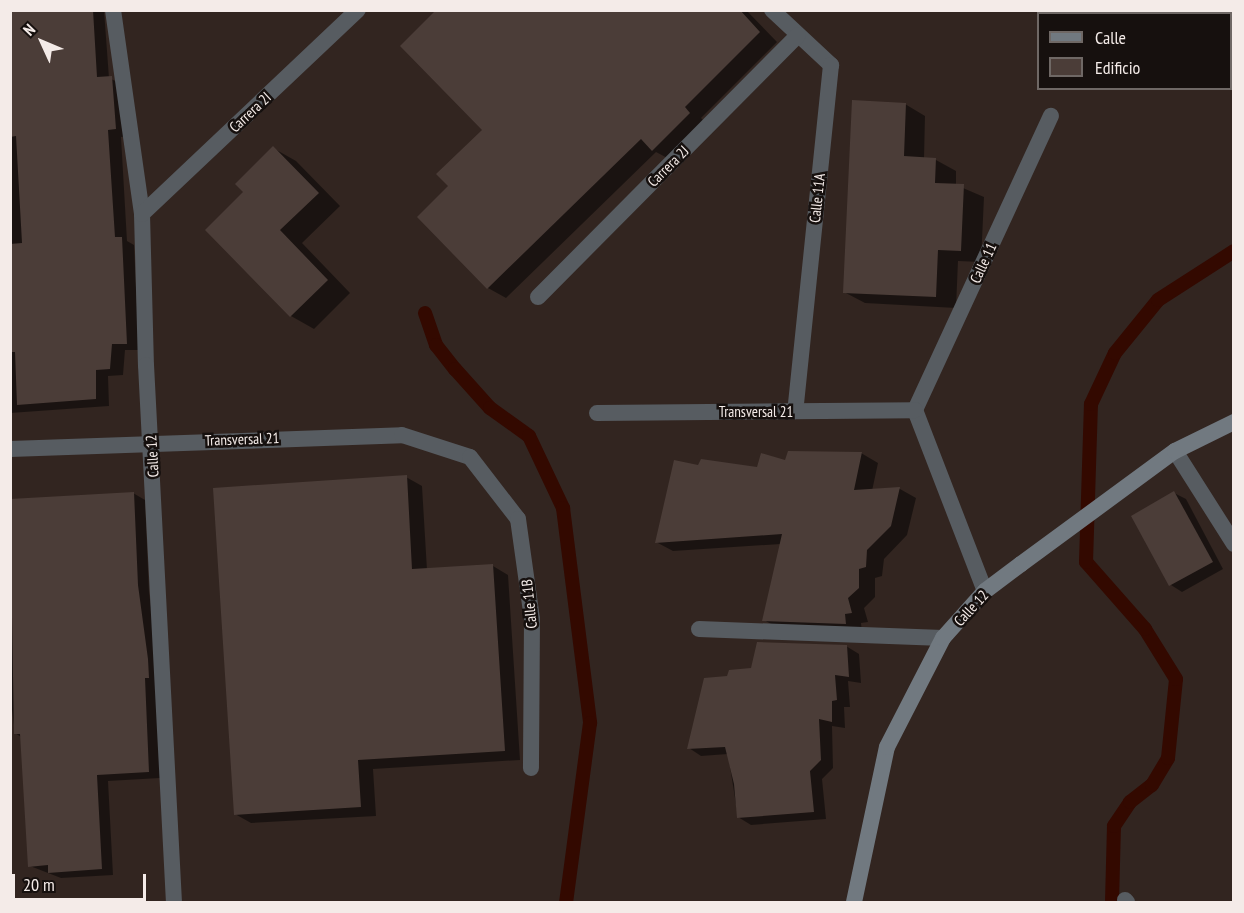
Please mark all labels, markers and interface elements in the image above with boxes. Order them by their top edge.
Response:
north arrow [12,12,72,72]
legend [1037,12,1232,90]
text: N [19,19,39,40]
text: Calle [1095,26,1126,49]
text: Edificio [1095,56,1140,79]
street label: Carrera 2I [225,88,275,136]
street label: Carrera 2J [644,142,692,190]
street label: Calle 11A [805,172,829,224]
street label: Calle 11 [966,240,1000,286]
street label: Transversal 21 [719,403,793,421]
street label: Transversal 21 [204,429,280,449]
street label: Calle 12 [142,434,162,478]
street label: Calle 11B [517,578,541,630]
street label: Calle 12 [950,586,992,630]
scale bar [15,862,148,900]
text: 20 m [23,873,55,896]

